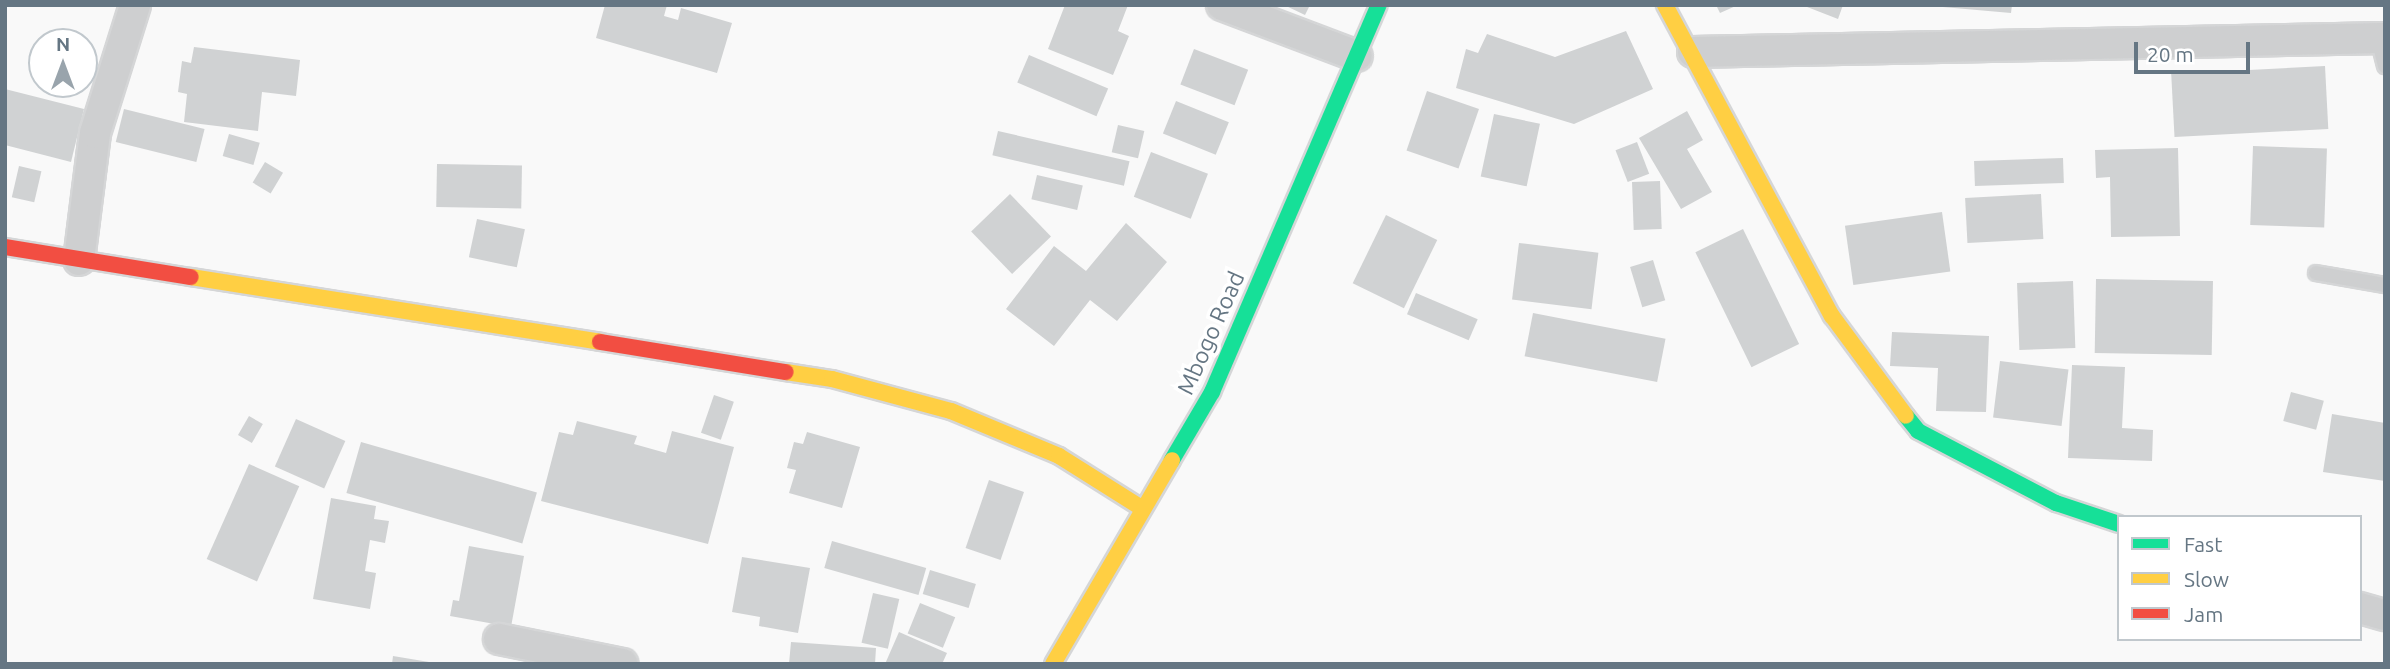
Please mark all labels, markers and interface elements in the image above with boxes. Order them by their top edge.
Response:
north arrow [28,28,98,98]
scale bar [2138,28,2254,72]
text: N [56,33,70,55]
text: 20 m [2147,42,2194,66]
street label: Mbogo Road [1172,267,1250,399]
legend [2117,515,2362,641]
text: Fast [2184,532,2222,556]
text: Slow [2184,567,2229,591]
text: Jam [2184,602,2223,626]

